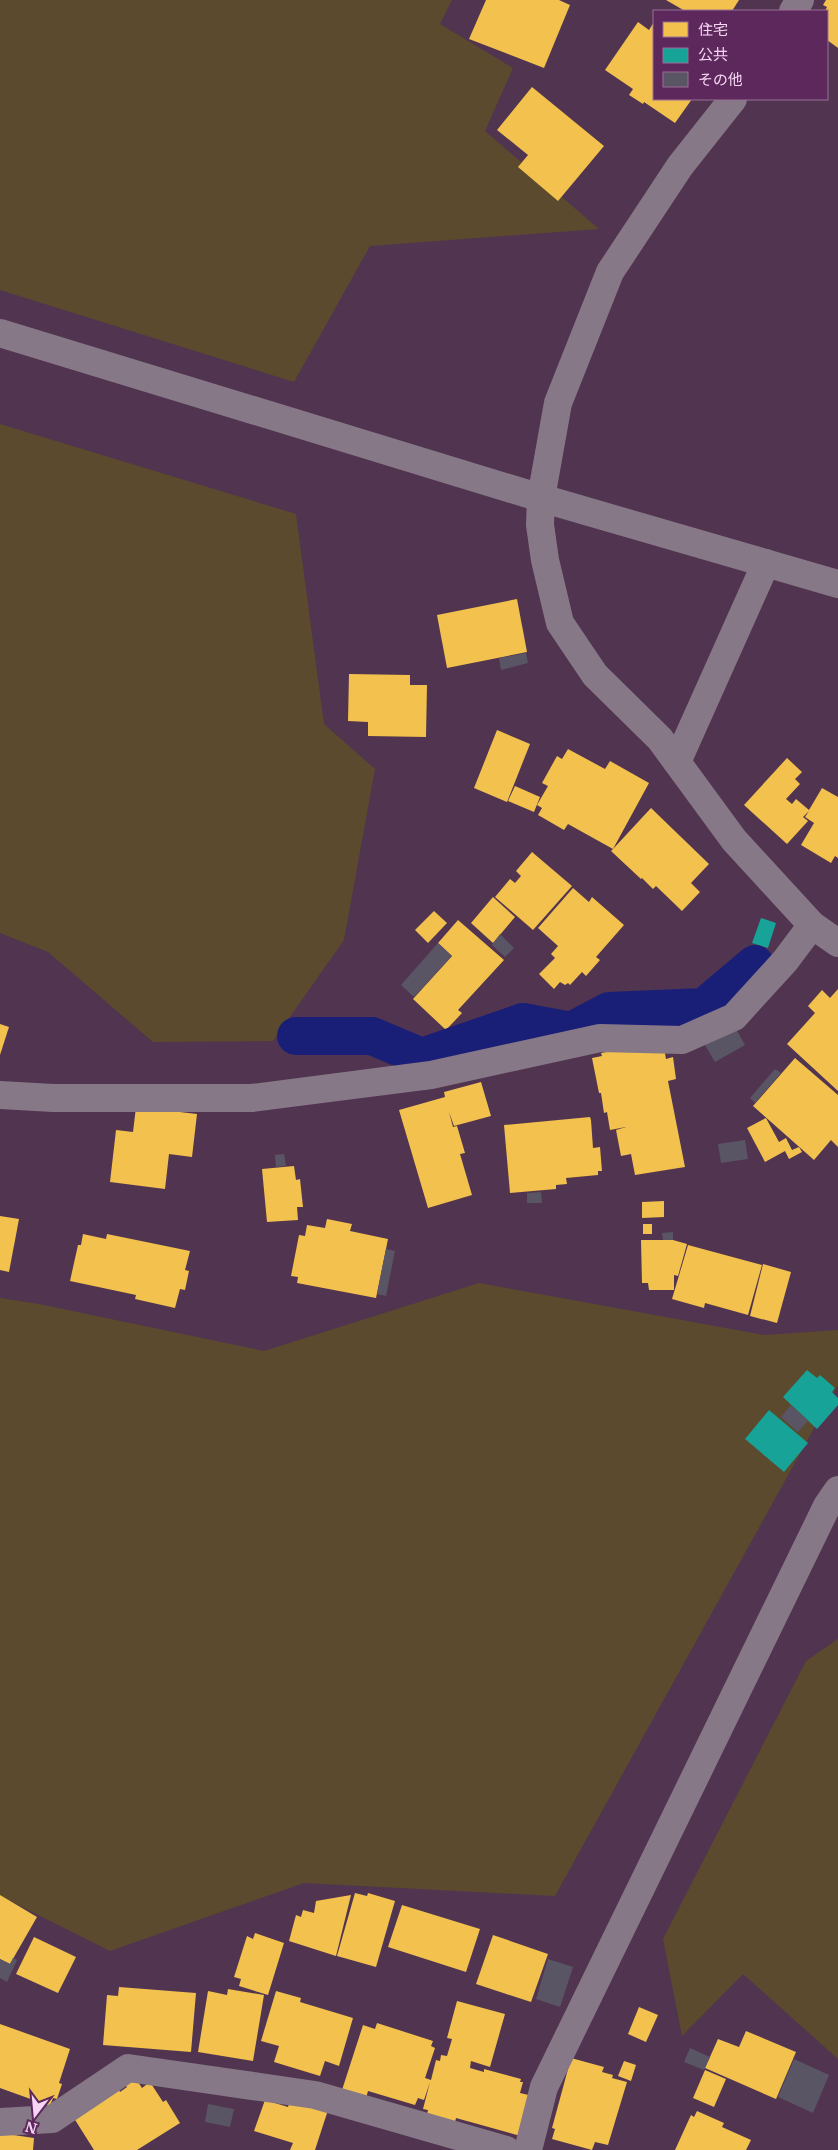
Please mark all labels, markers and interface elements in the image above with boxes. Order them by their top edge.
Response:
legend [653,10,828,100]
text: 住宅 [698,20,728,39]
text: 公共 [698,45,728,64]
text: その他 [698,70,743,89]
north arrow [10,2090,60,2140]
text: N [24,2117,39,2138]

